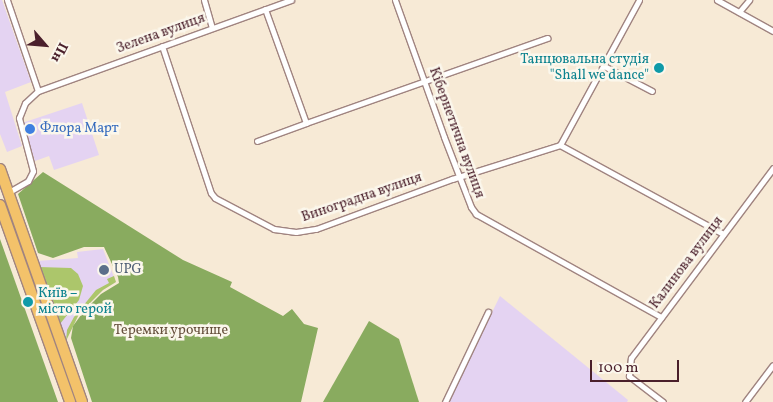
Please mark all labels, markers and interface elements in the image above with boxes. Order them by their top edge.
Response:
street label: Зелена вулиця [114,10,208,58]
north arrow [20,20,70,70]
text: Пн [46,39,72,65]
place label: Танцювальна студія "Shall we dance" [520,52,649,84]
marker: Танцювальна студія "Shall we dance" [653,62,665,74]
street label: Кібернетична вулиця [424,65,488,201]
place label: Флора Март [40,121,119,137]
marker: Флора Март [24,123,36,135]
street label: Виноградна вулиця [300,169,424,227]
street label: Калинова вулиця [647,213,727,313]
place label: UPG [114,262,142,278]
marker: UPG [98,264,110,276]
place label: Київ – місто герой [38,286,112,318]
marker: Київ – місто герой [22,296,34,308]
park label: Теремки урочище [114,323,228,339]
scale bar [593,350,682,382]
text: 100 m [598,358,638,379]

